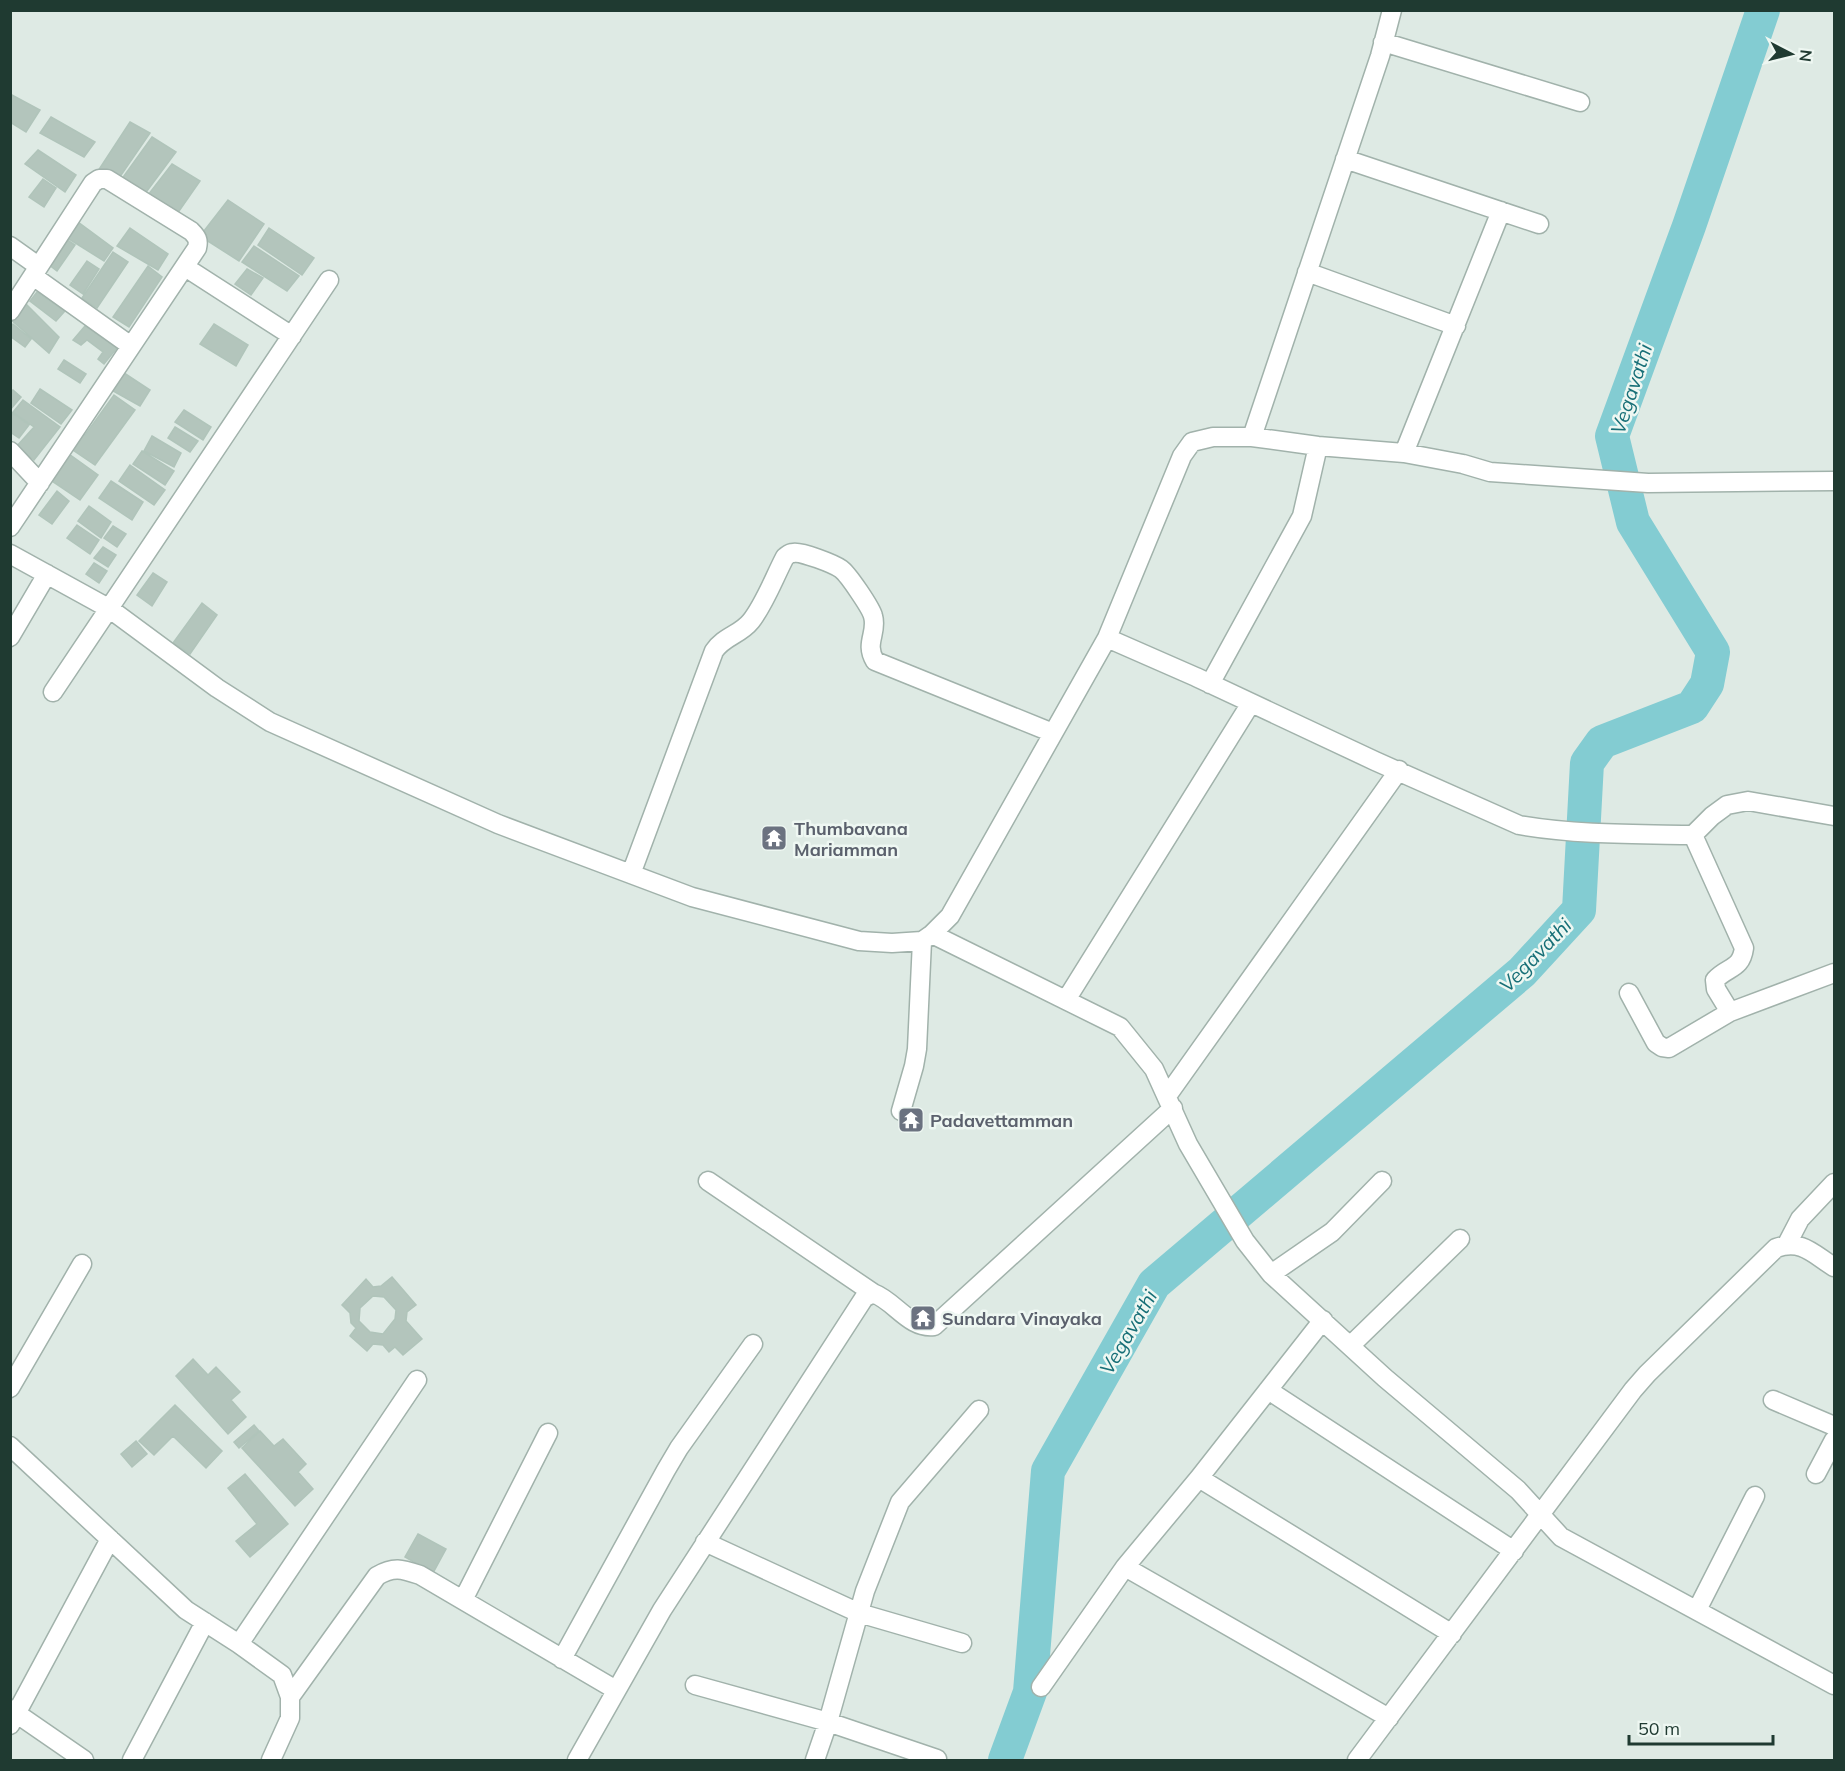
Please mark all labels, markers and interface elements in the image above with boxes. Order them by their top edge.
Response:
north arrow [1761,24,1821,84]
text: N [1795,49,1817,63]
water label: Vegavathi [1605,340,1657,437]
place label: Thumbavana Mariamman [794,817,908,861]
temple icon: Thumbavana Mariamman [759,823,789,853]
water label: Vegavathi [1494,913,1577,997]
temple icon: Padavettamman [896,1105,926,1135]
place label: Padavettamman [930,1109,1073,1132]
water label: Vegavathi [1094,1285,1162,1379]
temple icon: Sundara Vinayaka [908,1303,938,1333]
place label: Sundara Vinayaka [942,1307,1102,1330]
scale bar [1629,1708,1773,1746]
text: 50 m [1638,1717,1680,1740]

